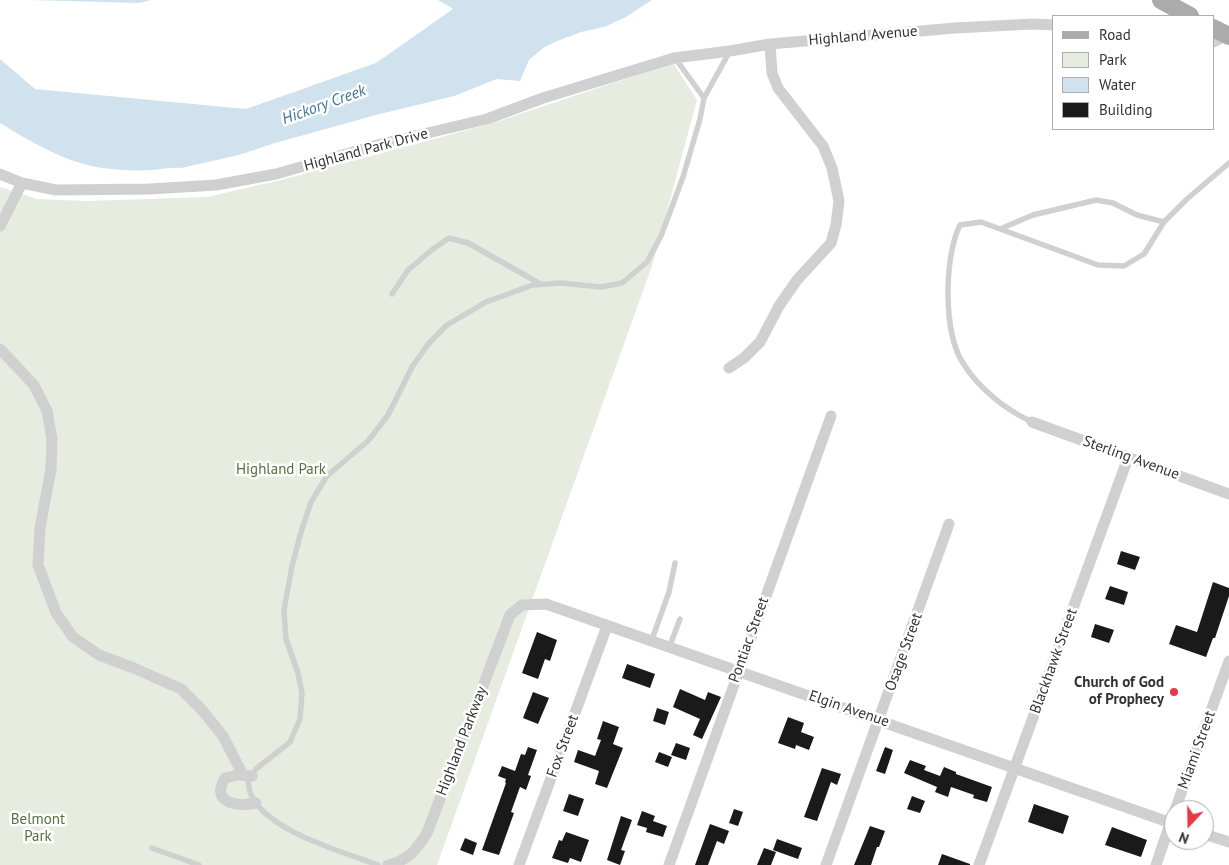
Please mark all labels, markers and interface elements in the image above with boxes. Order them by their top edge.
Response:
legend [1052,15,1214,130]
street label: Highland Avenue [808,22,918,50]
text: Road [1099,25,1131,44]
text: Park [1099,50,1127,69]
text: Water [1099,75,1136,94]
water label: Hickory Creek [279,81,369,129]
text: Building [1099,100,1153,119]
street label: Highland Park Drive [302,125,430,175]
street label: Sterling Avenue [1080,432,1182,484]
park label: Highland Park [236,461,326,479]
street label: Pontiac Street [725,595,773,685]
street label: Blackhawk Street [1027,606,1081,716]
street label: Osage Street [882,610,926,694]
place label: Church of God of Prophecy [1074,674,1164,709]
street label: Highland Parkway [433,684,491,798]
marker: Church of God of Prophecy [1168,686,1180,698]
street label: Elgin Avenue [807,687,891,731]
street label: Miami Street [1175,708,1219,792]
street label: Fox Street [543,712,583,780]
north arrow [1164,800,1214,850]
park label: Belmont Park [11,811,65,846]
text: N [1176,828,1192,848]

